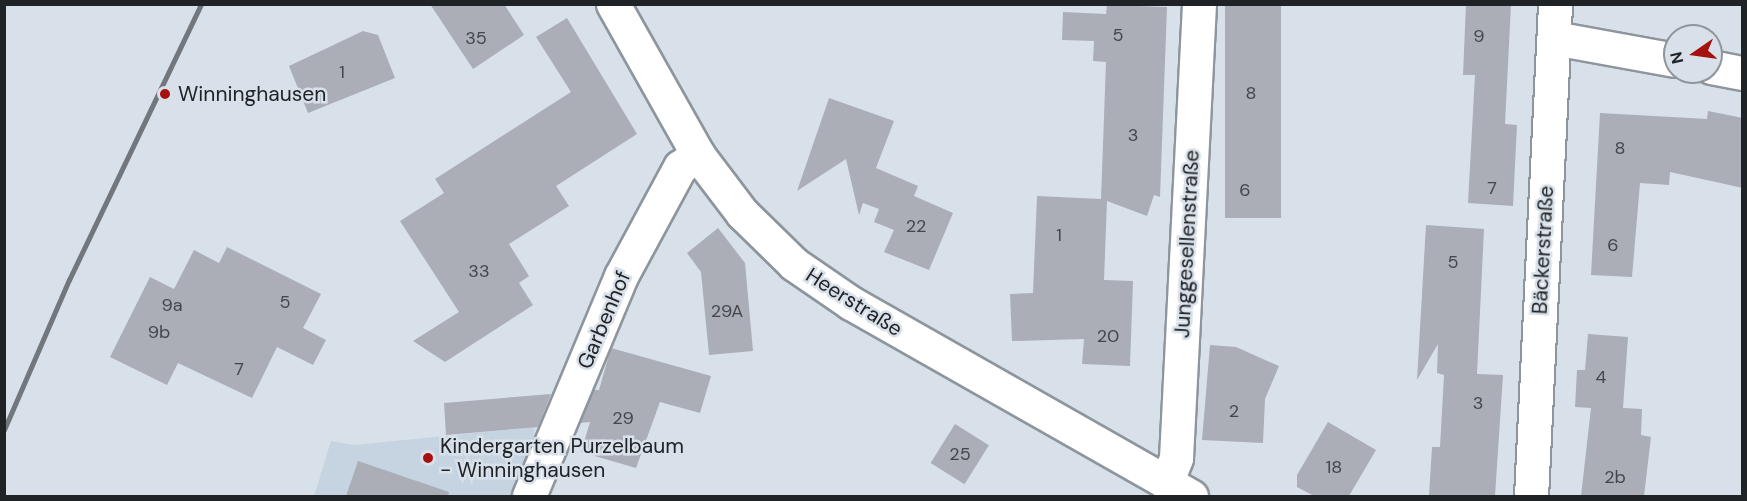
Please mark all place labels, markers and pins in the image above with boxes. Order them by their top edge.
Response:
place label: Winninghausen [178,81,326,107]
marker: Winninghausen [156,85,174,103]
place label: Kindergarten Purzelbaum - Winninghausen [440,433,684,483]
marker: Kindergarten Purzelbaum - Winninghausen [421,451,435,465]

